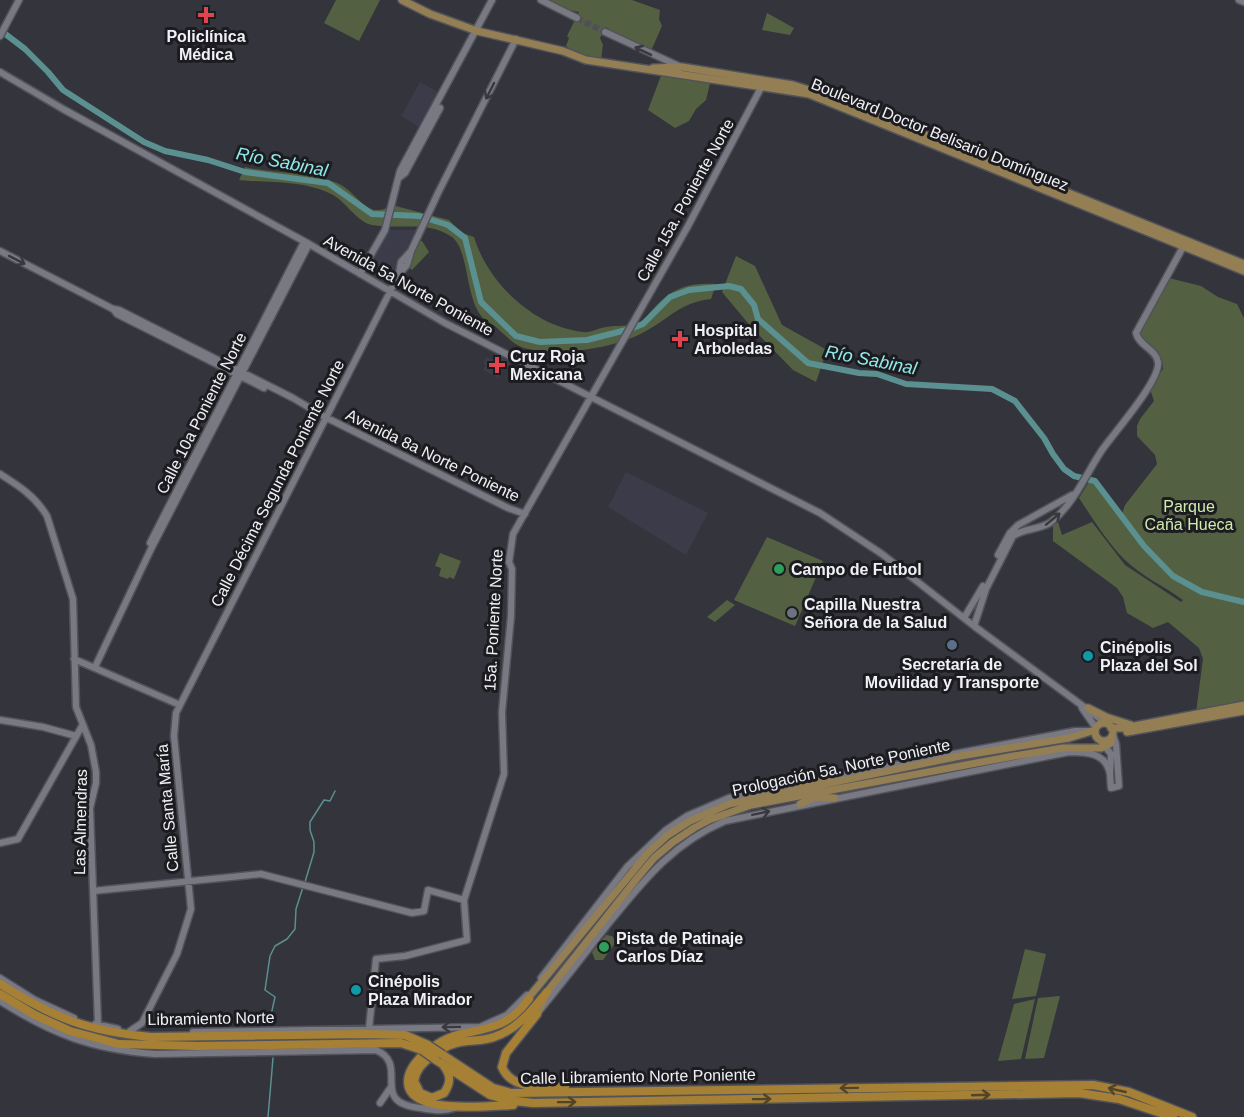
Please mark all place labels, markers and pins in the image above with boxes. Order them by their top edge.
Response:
marker: Policlínica Médica [197,6,215,24]
place label: Policlínica Médica [166,28,246,63]
place label: Hospital Arboledas [694,322,772,357]
marker: Hospital Arboledas [671,330,689,348]
place label: Cruz Roja Mexicana [510,348,585,383]
marker: Cruz Roja Mexicana [488,356,506,374]
place label: Campo de Futbol [791,561,922,578]
marker: Campo de Futbol [772,562,786,576]
place label: Capilla Nuestra Señora de la Salud [804,596,947,631]
marker: Capilla Nuestra Señora de la Salud [785,606,799,620]
marker: Secretaría de Movilidad y Transporte [945,638,959,652]
place label: Cinépolis Plaza del Sol [1100,639,1198,674]
marker: Cinépolis Plaza del Sol [1081,649,1095,663]
place label: Secretaría de Movilidad y Transporte [865,656,1039,691]
place label: Pista de Patinaje Carlos Díaz [616,930,743,965]
marker: Pista de Patinaje Carlos Díaz [597,940,611,954]
place label: Cinépolis Plaza Mirador [368,973,472,1008]
marker: Cinépolis Plaza Mirador [349,983,363,997]

